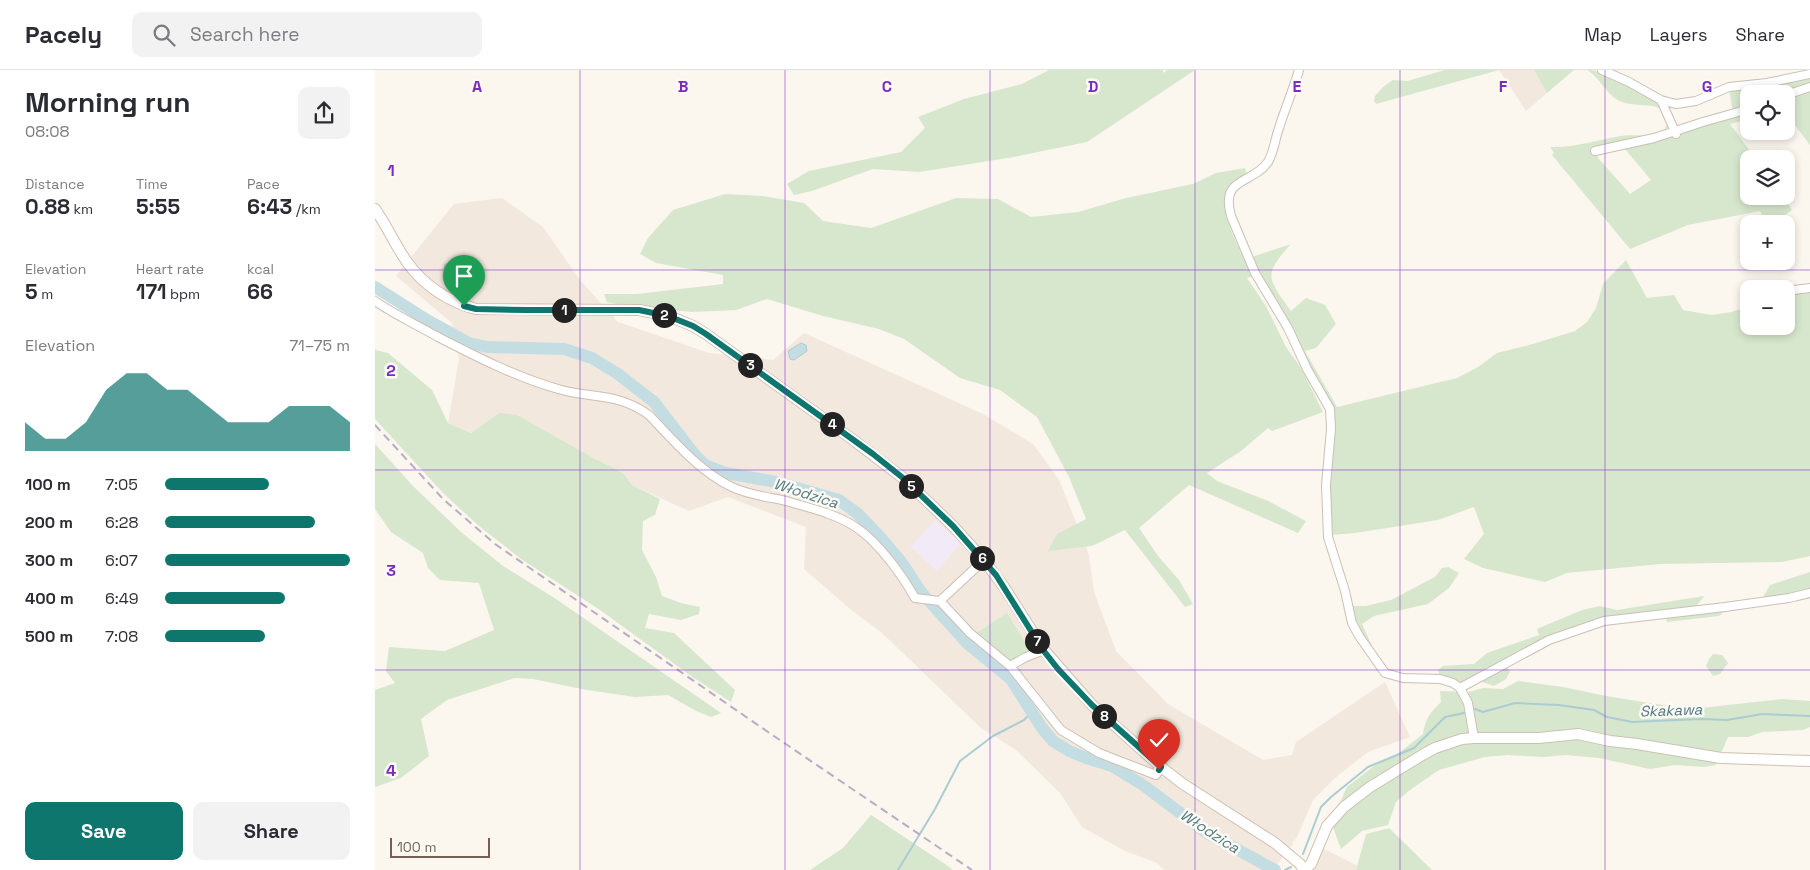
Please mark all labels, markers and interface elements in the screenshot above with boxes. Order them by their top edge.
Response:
search box [132,12,482,57]
text: Pacely [25,19,102,50]
icon: search [150,21,178,49]
text: Search here [190,22,299,47]
text: Map [1584,23,1622,46]
text: Layers [1650,23,1707,46]
text: Share [1735,23,1785,46]
text: A [472,76,482,97]
text: B [678,76,688,97]
text: C [882,76,892,97]
text: D [1088,76,1098,97]
text: E [1293,76,1302,97]
text: F [1499,76,1508,97]
text: G [1702,76,1712,97]
text: Morning run [25,84,190,120]
map controls [1740,85,1795,335]
button: locate [1740,85,1795,140]
button: share [298,87,350,139]
text: 08:08 [25,121,70,142]
button: layers [1740,150,1795,205]
text: 1 [387,160,395,181]
text: Distance [25,175,85,193]
text: Time [136,175,168,193]
text: Pace [247,175,280,193]
text: 0.88 [25,193,70,220]
text: 5:55 [136,193,180,220]
text: 6:43 [247,193,292,220]
text: km [70,200,93,218]
text: /km [292,200,321,218]
button: + [1740,215,1795,270]
pin [443,255,485,306]
text: Elevation [25,260,86,278]
text: Heart rate [136,260,204,278]
text: kcal [247,260,274,278]
icon: arrive [450,262,478,290]
text: 5 [25,278,38,305]
text: 171 [136,278,166,305]
text: 66 [247,278,273,305]
button: − [1740,280,1795,335]
text: m [38,285,53,303]
text: bpm [166,285,200,303]
pin: 1 [551,298,577,322]
text: 1 [561,301,568,319]
pin: 2 [651,302,677,328]
text: 2 [660,306,669,324]
text: Elevation [25,335,95,356]
text: 71–75 m [289,335,350,356]
pin: 3 [737,352,763,378]
text: 3 [746,356,755,374]
text: 2 [386,360,396,381]
pin: 4 [819,412,845,436]
text: 4 [828,415,837,433]
text: 100 m [25,474,71,495]
text: 7:05 [105,474,138,495]
water label: Włodzica [771,474,841,512]
pin: 5 [899,474,923,498]
text: 5 [907,477,916,495]
text: 200 m [25,512,73,533]
text: 6:28 [105,512,138,533]
pin: 6 [969,546,995,570]
text: 6 [978,549,987,567]
text: 300 m [25,550,73,571]
text: 6:07 [105,550,138,571]
text: 3 [386,560,396,581]
text: 400 m [25,588,74,609]
text: 6:49 [105,588,139,609]
text: 500 m [25,626,73,647]
text: 7:08 [105,626,138,647]
pin: 7 [1025,628,1049,654]
text: 7 [1034,632,1041,650]
water label: Skakawa [1639,699,1703,721]
pin: 8 [1091,704,1117,728]
text: 8 [1100,707,1109,725]
pin [1138,719,1180,770]
icon: check [1145,726,1173,754]
text: 4 [386,760,396,781]
button: Save [25,802,183,860]
button: Share [193,802,350,860]
water label: Włodzica [1177,805,1243,857]
scale bar [390,835,490,858]
text: 100 m [397,838,436,856]

